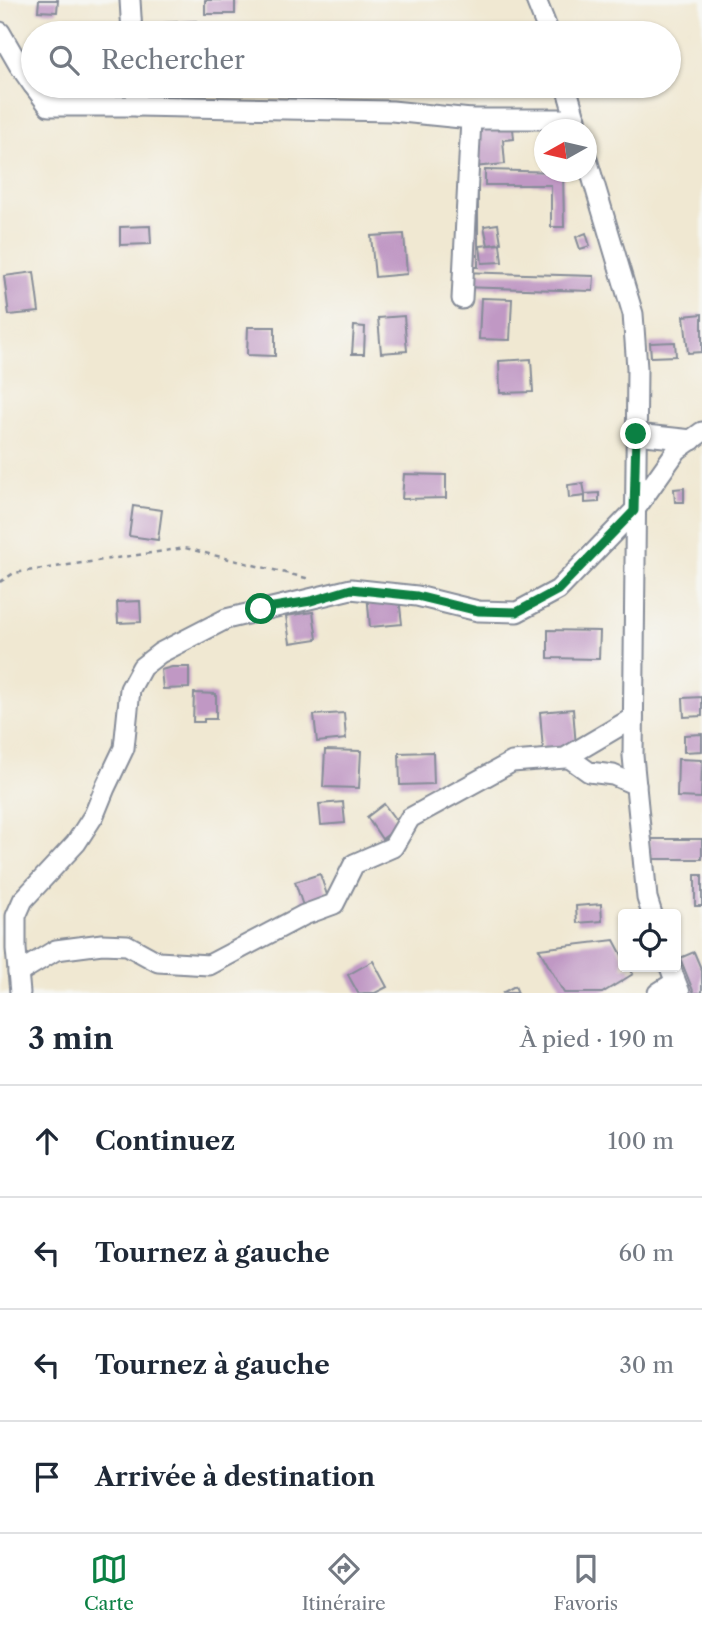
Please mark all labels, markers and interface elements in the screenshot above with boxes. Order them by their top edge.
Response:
search box [21,21,681,98]
icon: search [45,41,83,79]
text: Rechercher [101,44,245,76]
north arrow [534,119,597,182]
route end [620,418,651,449]
route start [245,593,276,624]
map controls [618,909,681,972]
button: locate [618,909,681,972]
text: 3 min [28,1020,114,1057]
text: À pied · 190 m [520,1025,674,1053]
icon: ahead [28,1122,66,1160]
text: Continuez [95,1125,235,1157]
text: 100 m [608,1127,674,1155]
icon: left [28,1234,66,1272]
text: Tournez à gauche [95,1237,330,1269]
text: 60 m [618,1239,674,1267]
icon: left [28,1346,66,1384]
text: Tournez à gauche [95,1349,330,1381]
text: 30 m [619,1351,674,1379]
icon: arrive [28,1458,66,1496]
text: Arrivée à destination [95,1461,375,1493]
tab: Carte [84,1550,134,1615]
tab: Itinéraire [302,1550,386,1615]
tab: Favoris [553,1550,618,1615]

